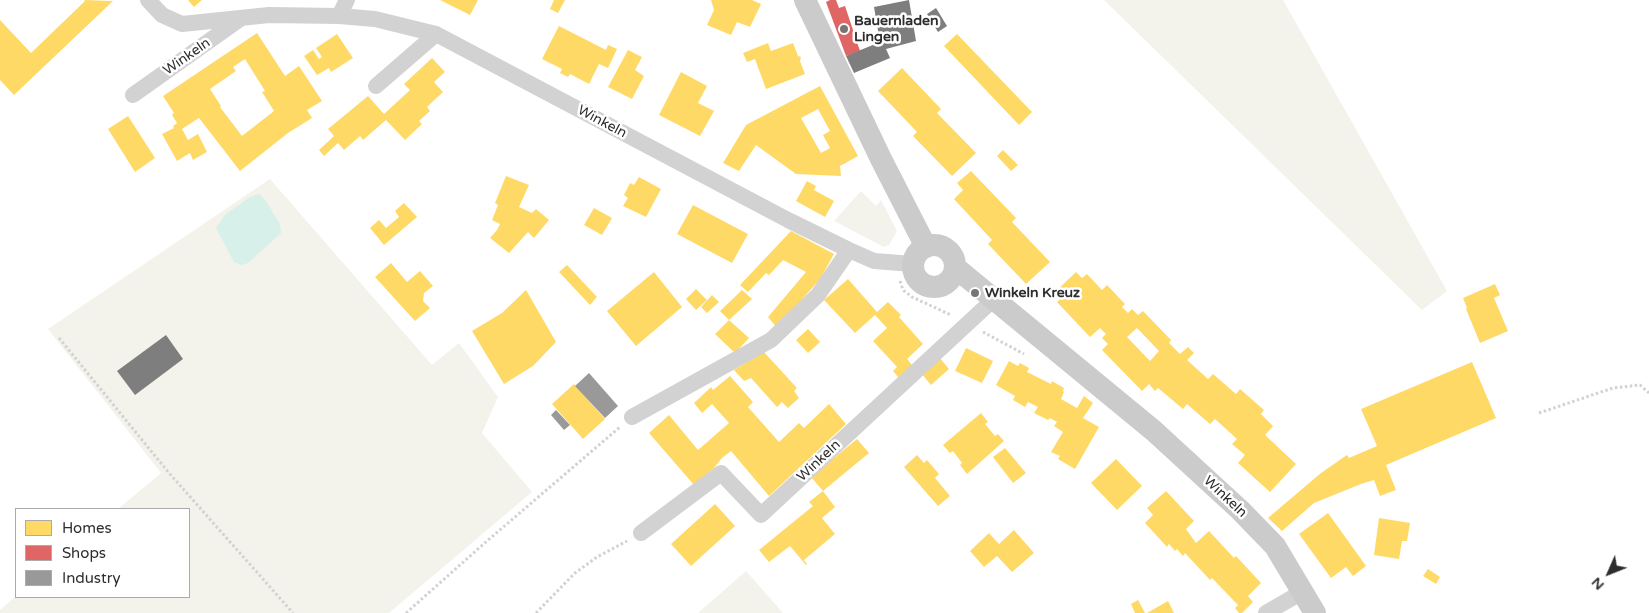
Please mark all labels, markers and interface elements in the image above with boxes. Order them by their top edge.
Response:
place label: Bauernladen Lingen [854,13,938,46]
marker: Bauernladen Lingen [838,23,850,35]
street label: Winkeln [160,35,214,79]
street label: Winkeln [574,102,630,142]
place label: Winkeln Kreuz [985,285,1080,301]
marker: Winkeln Kreuz [969,287,981,299]
street label: Winkeln [794,437,844,485]
street label: Winkeln [1200,473,1250,521]
legend [15,508,190,598]
text: Homes [62,519,112,537]
text: Shops [62,544,106,562]
north arrow [1584,548,1634,598]
text: Industry [62,569,121,587]
text: N [1588,574,1608,594]

